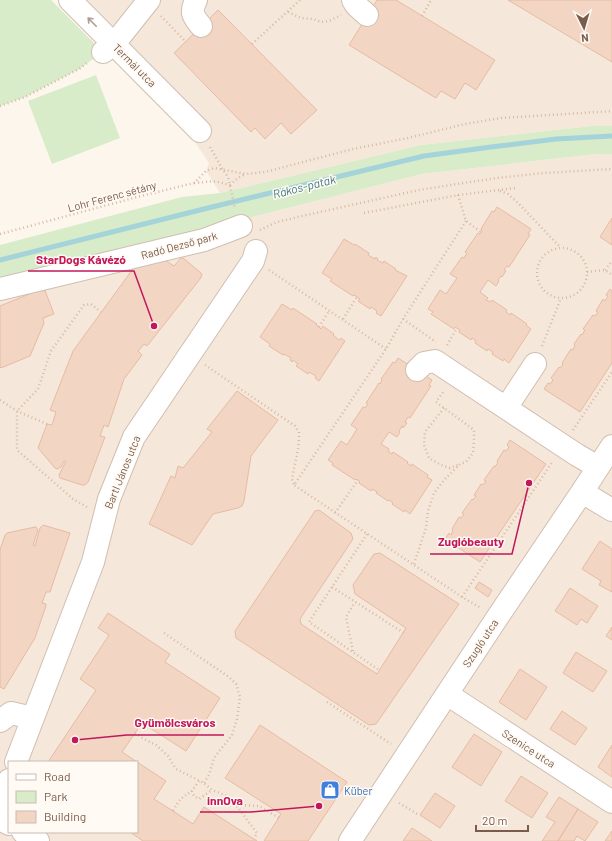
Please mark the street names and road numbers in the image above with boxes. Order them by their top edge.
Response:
street label: Termál utca [111,41,159,89]
street label: Lohr Ferenc sétány [66,178,158,214]
street label: Radó Dezső park [139,228,219,261]
street label: Bartl János utca [101,434,143,510]
street label: Szugló utca [460,616,500,670]
street label: Szenice utca [500,726,558,770]

